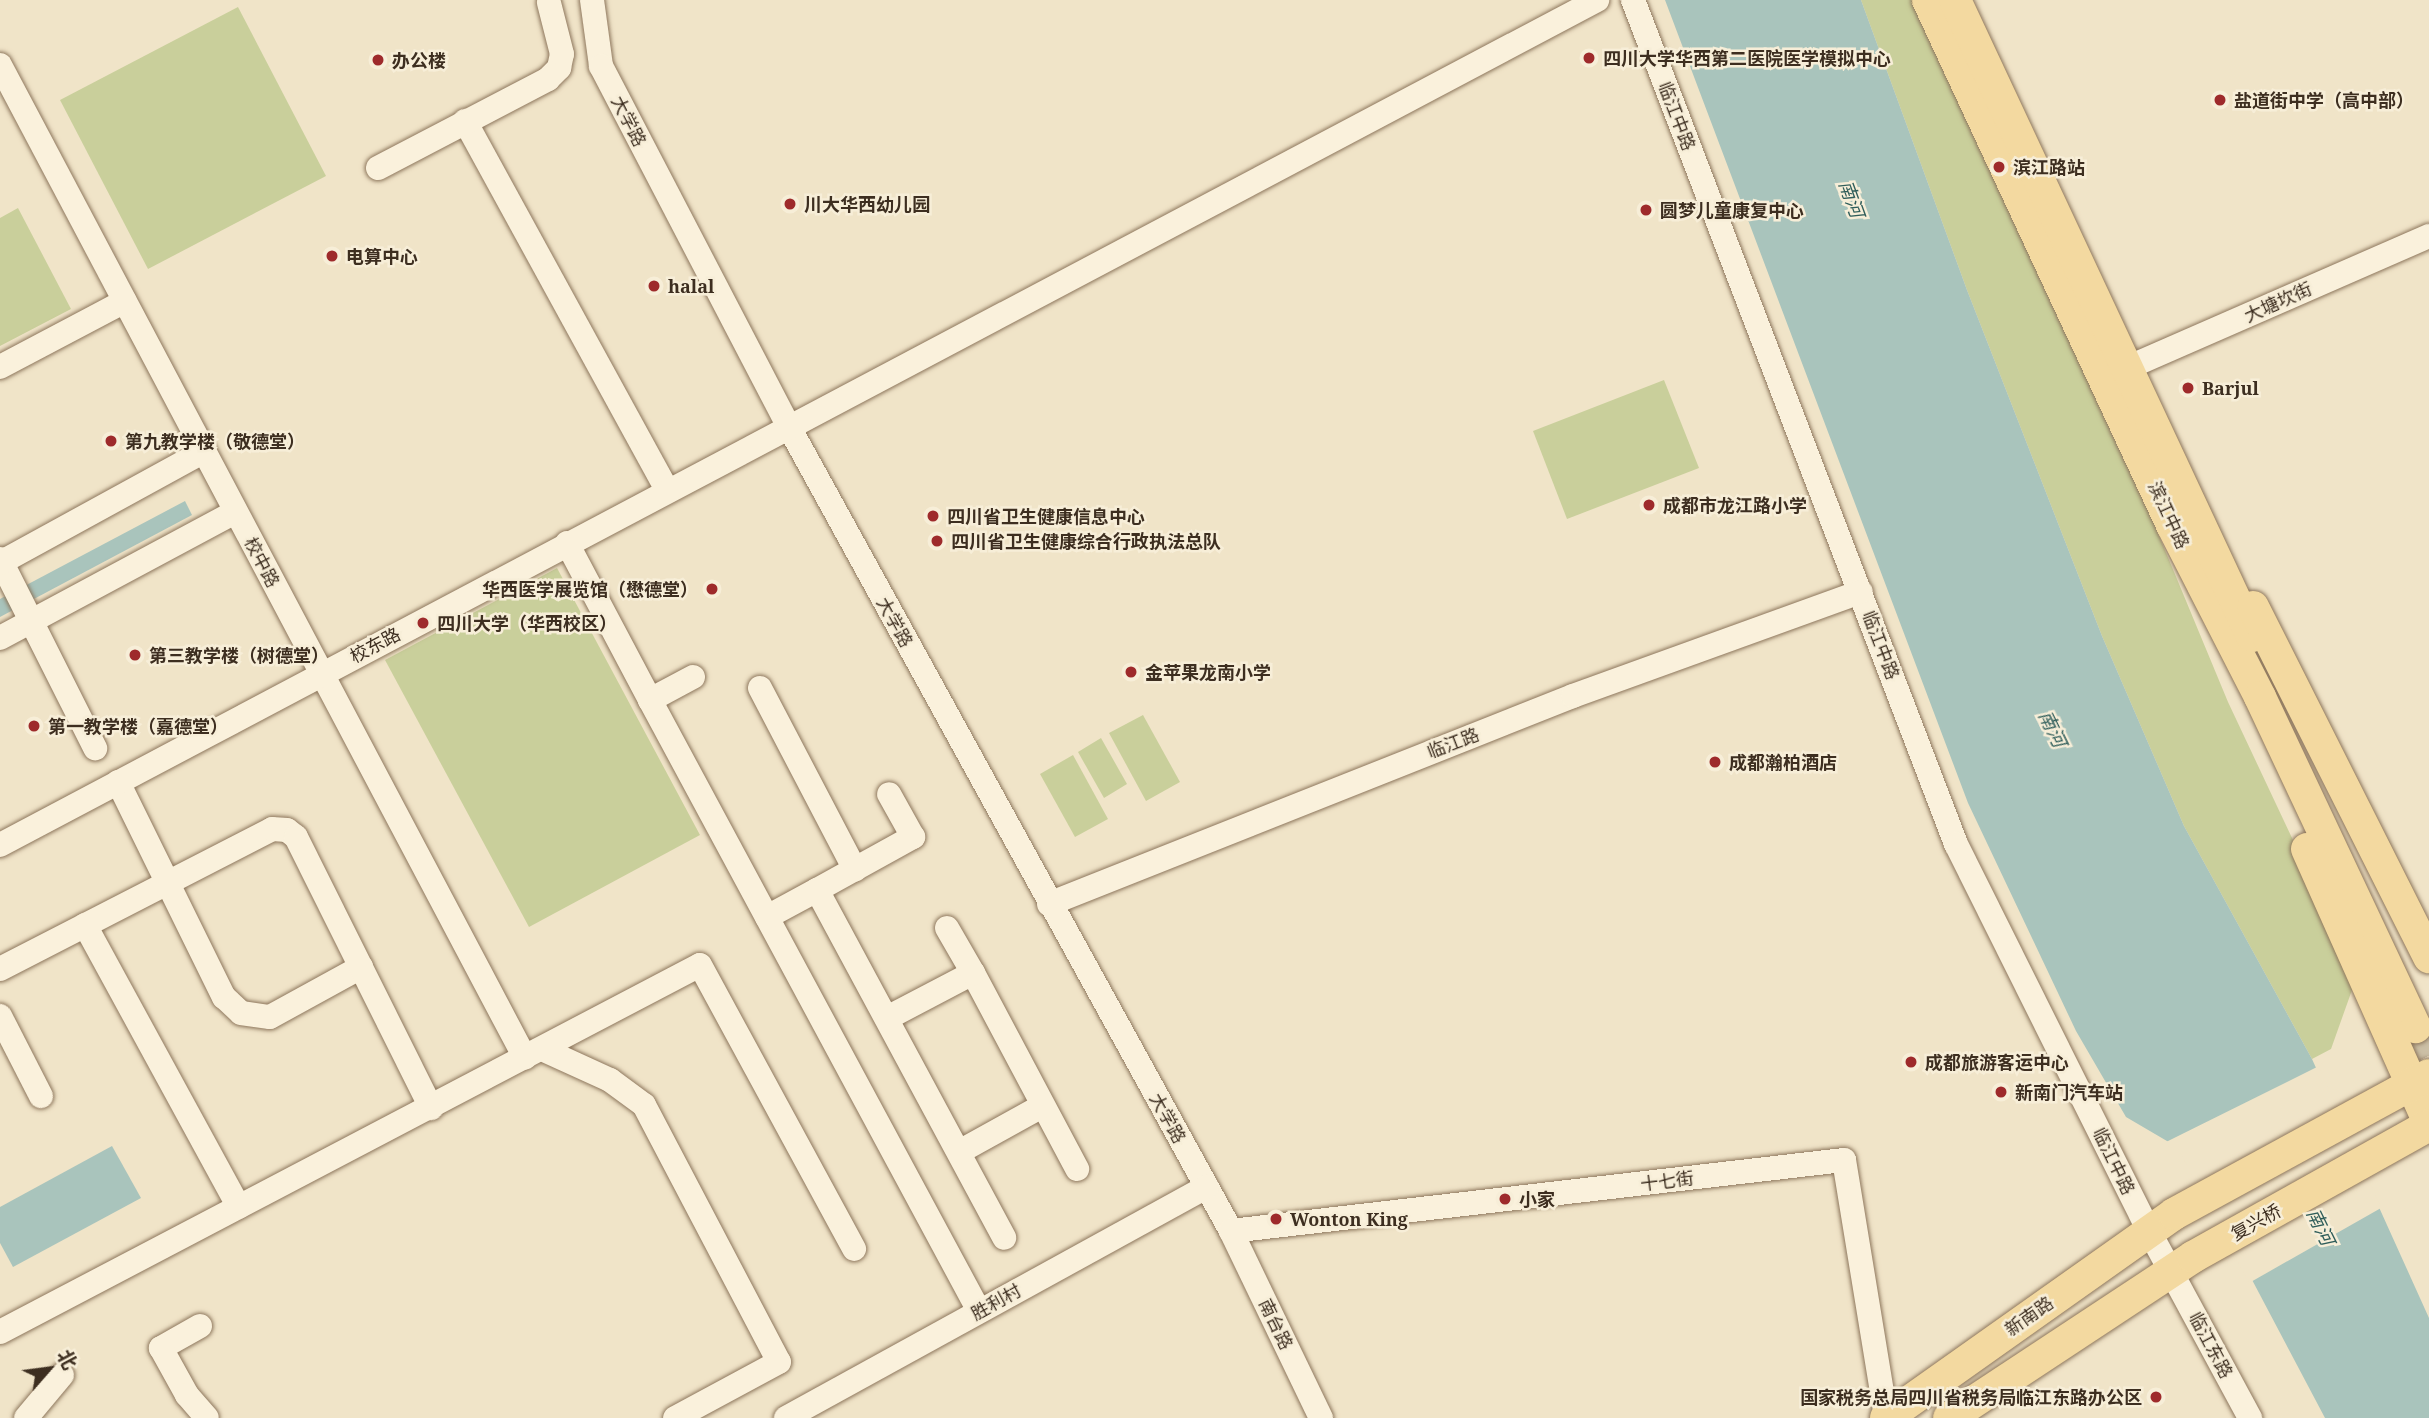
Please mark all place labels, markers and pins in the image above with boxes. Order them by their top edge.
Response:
place label: 四川大学华西第二医院医学模拟中心 [1603,47,1891,69]
place label: 办公楼 [392,49,446,71]
marker: 四川大学华西第二医院医学模拟中心 [1581,50,1597,66]
marker: 办公楼 [370,52,386,68]
place label: 盐道街中学（高中部） [2234,89,2414,111]
marker: 盐道街中学（高中部） [2212,92,2228,108]
place label: 滨江路站 [2013,156,2085,178]
marker: 滨江路站 [1991,159,2007,175]
place label: 川大华西幼儿园 [804,193,930,215]
marker: 川大华西幼儿园 [782,196,798,212]
place label: 圆梦儿童康复中心 [1660,199,1804,221]
marker: 圆梦儿童康复中心 [1638,202,1654,218]
place label: 电算中心 [346,245,418,267]
marker: 电算中心 [324,248,340,264]
place label: halal [668,275,714,297]
marker: halal [646,278,662,294]
place label: Barjul [2202,377,2259,399]
marker: Barjul [2180,380,2196,396]
place label: 第九教学楼（敬德堂） [125,430,305,452]
marker: 第九教学楼（敬德堂） [103,433,119,449]
place label: 成都市龙江路小学 [1663,494,1807,516]
marker: 成都市龙江路小学 [1641,497,1657,513]
place label: 四川省卫生健康信息中心 [947,505,1145,527]
marker: 四川省卫生健康信息中心 [925,508,941,524]
place label: 四川省卫生健康综合行政执法总队 [951,530,1221,552]
marker: 四川省卫生健康综合行政执法总队 [929,533,945,549]
place label: 华西医学展览馆（懋德堂） [482,578,698,600]
marker: 华西医学展览馆（懋德堂） [704,581,720,597]
place label: 四川大学（华西校区） [437,612,617,634]
marker: 四川大学（华西校区） [415,615,431,631]
place label: 第三教学楼（树德堂） [149,644,329,666]
marker: 第三教学楼（树德堂） [127,647,143,663]
place label: 金苹果龙南小学 [1145,661,1271,683]
marker: 金苹果龙南小学 [1123,664,1139,680]
place label: 第一教学楼（嘉德堂） [48,715,228,737]
marker: 第一教学楼（嘉德堂） [26,718,42,734]
place label: 成都瀚柏酒店 [1729,751,1837,773]
marker: 成都瀚柏酒店 [1707,754,1723,770]
place label: 成都旅游客运中心 [1925,1051,2069,1073]
marker: 成都旅游客运中心 [1903,1054,1919,1070]
place label: 新南门汽车站 [2015,1081,2123,1103]
marker: 新南门汽车站 [1993,1084,2009,1100]
place label: 小家 [1519,1188,1555,1210]
marker: 小家 [1497,1191,1513,1207]
place label: Wonton King [1290,1208,1408,1230]
marker: Wonton King [1268,1211,1284,1227]
place label: 国家税务总局四川省税务局临江东路办公区 [1800,1386,2142,1408]
marker: 国家税务总局四川省税务局临江东路办公区 [2148,1389,2164,1405]

